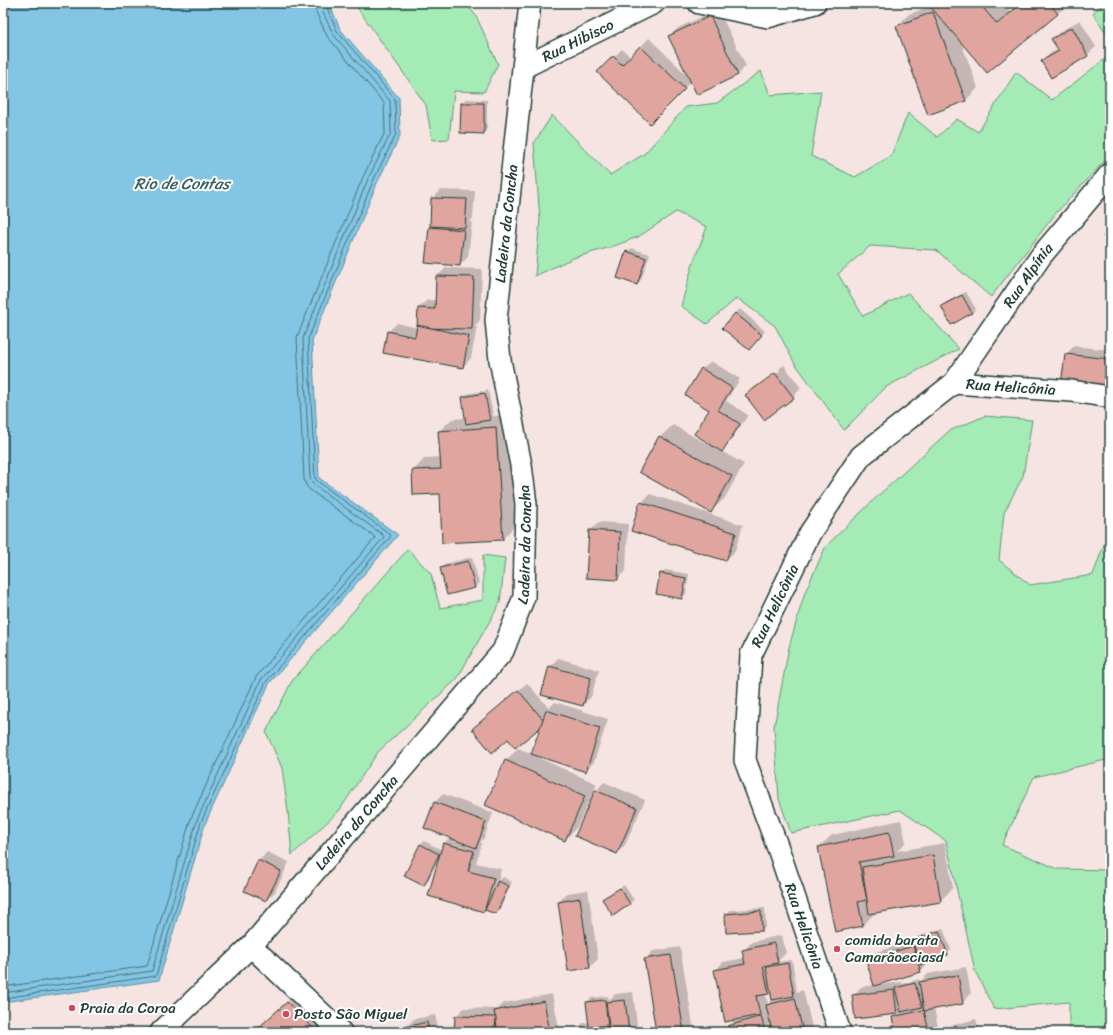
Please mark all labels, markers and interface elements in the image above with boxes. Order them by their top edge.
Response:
street label: Rua Hibisco [537,11,619,69]
street label: Ladeira da Concha [487,163,526,284]
water label: Rio de Contas [134,169,232,198]
street label: Rua Alpínia [996,237,1060,313]
street label: Rua Helicônia [965,371,1057,403]
street label: Ladeira da Concha [509,483,539,608]
street label: Rua Helicônia [744,559,806,652]
street label: Ladeira da Concha [308,768,405,876]
street label: Rua Helicônia [777,879,831,973]
place label: comida barata Camarãoeciasd [845,927,945,970]
marker: comida barata Camarãoeciasd [832,944,842,954]
place label: Praia da Coroa [80,995,176,1021]
place label: Posto São Miguel [294,1001,408,1027]
marker: Praia da Coroa [67,1003,77,1013]
marker: Posto São Miguel [281,1009,291,1019]

